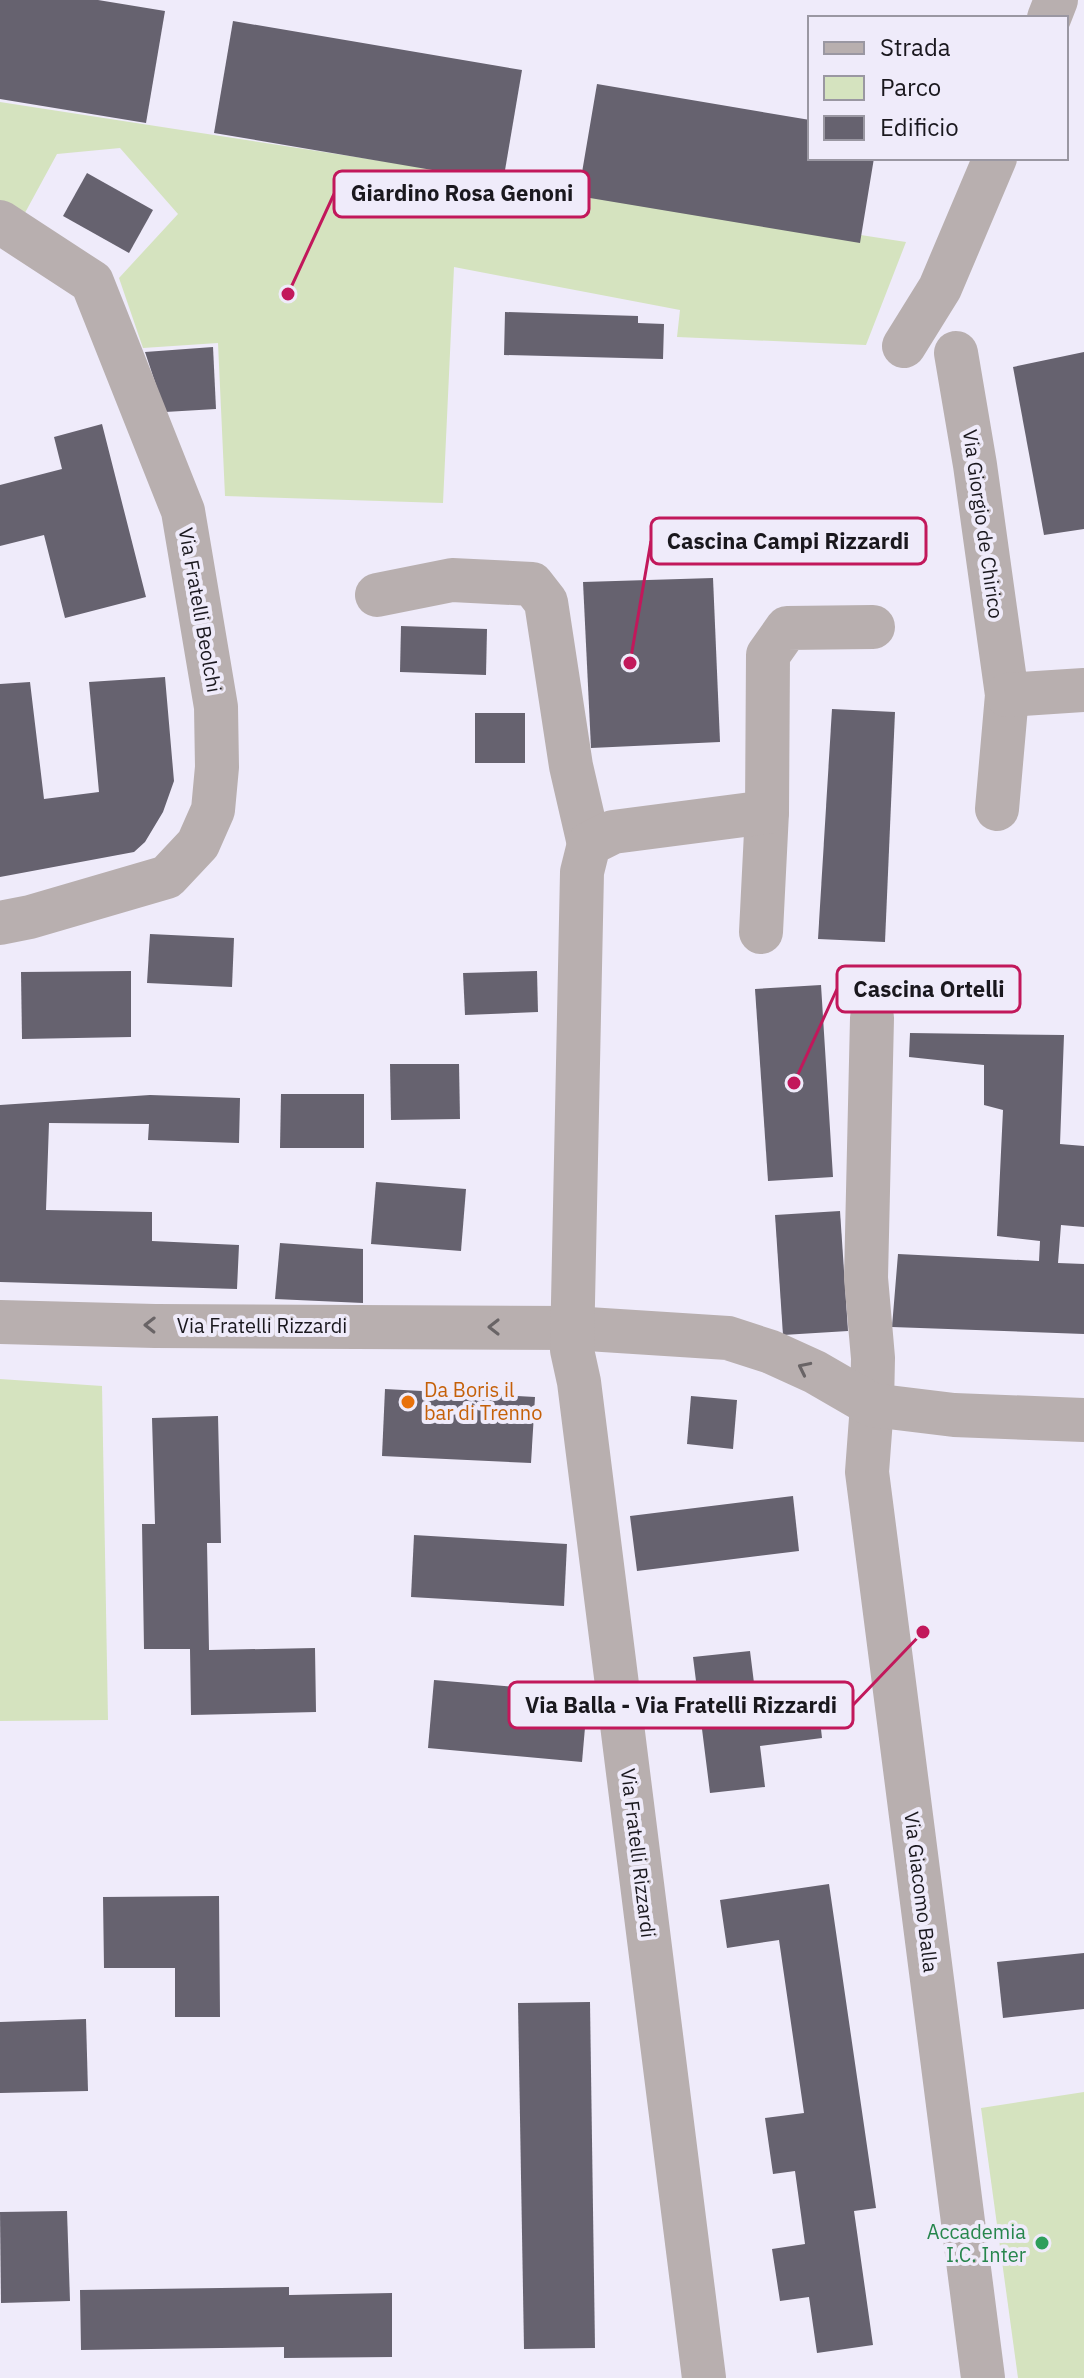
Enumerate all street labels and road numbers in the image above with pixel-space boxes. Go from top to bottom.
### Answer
street label: Via Giorgio de Chirico [957,428,1010,620]
street label: Via Fratelli Beolchi [173,525,228,694]
street label: Via Fratelli Rizzardi [177,1312,347,1339]
street label: Via Fratelli Rizzardi [615,1767,662,1939]
street label: Via Giacomo Balla [898,1810,945,1974]

